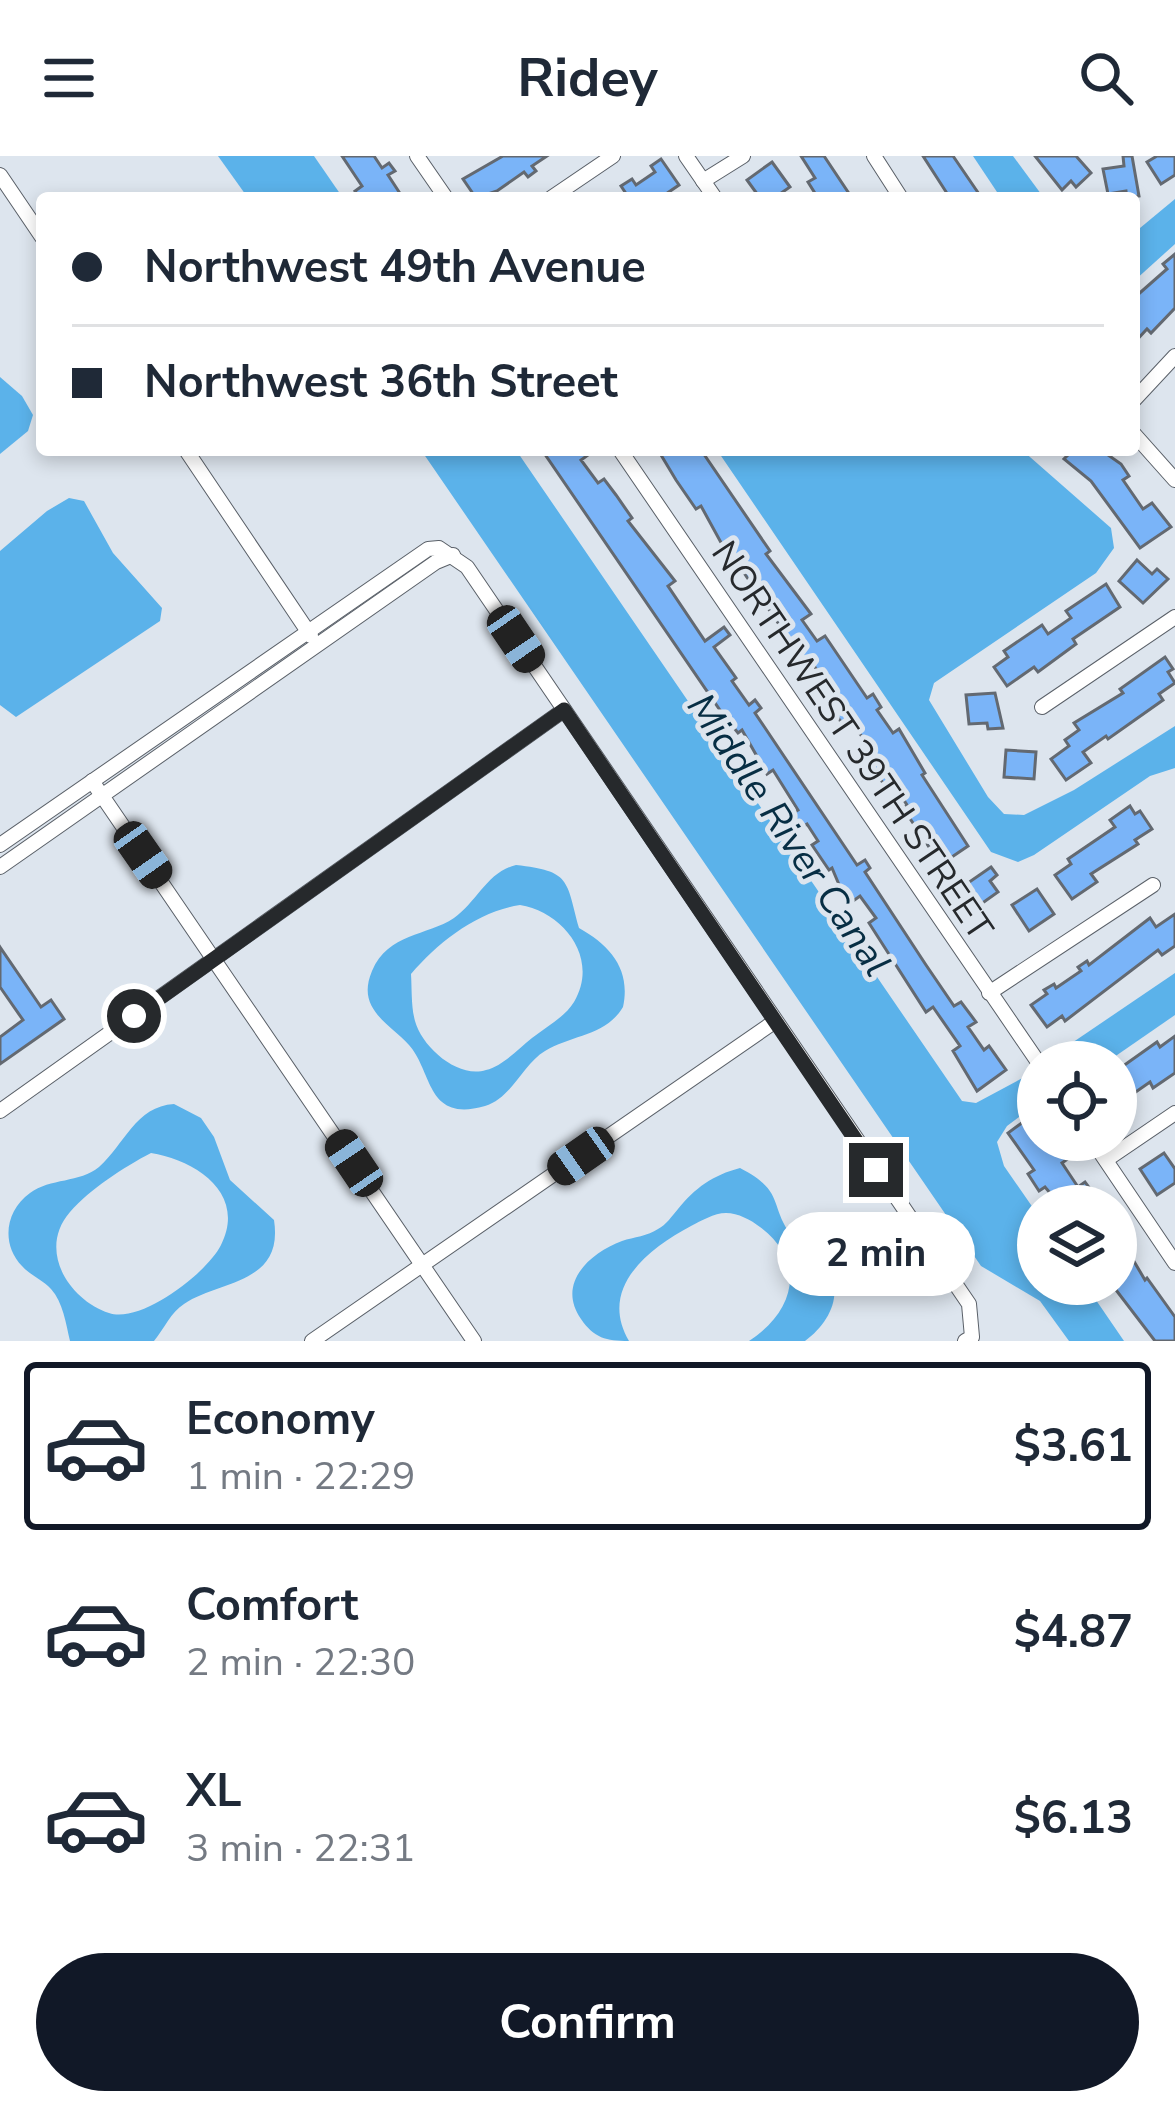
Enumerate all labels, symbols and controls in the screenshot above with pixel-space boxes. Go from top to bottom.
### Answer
text: Ridey [517,41,658,115]
icon: menu [36,45,102,111]
icon: search [1073,45,1139,111]
text: Northwest 49th Avenue [144,237,646,298]
text: Northwest 36th Street [144,352,618,413]
street label: NORTHWEST 39TH STREET [700,532,1004,950]
car [481,599,551,679]
water label: Middle River Canal [674,683,903,987]
car [108,815,178,895]
route start [107,989,161,1043]
map controls [1017,1041,1137,1305]
button: locate [1017,1041,1137,1161]
car [541,1121,621,1191]
car [319,1123,389,1203]
route end [849,1143,903,1197]
button: layers [1017,1185,1137,1305]
callout: 2 min [777,1212,975,1296]
text: 2 min [826,1227,926,1280]
text: Economy [186,1389,375,1450]
icon: car [42,1392,150,1500]
text: $3.61 [1014,1416,1133,1477]
text: 1 min · 22:29 [186,1450,415,1503]
text: Comfort [186,1575,358,1636]
icon: car [42,1578,150,1686]
text: $4.87 [1014,1602,1133,1663]
text: 2 min · 22:30 [186,1636,415,1689]
text: XL [186,1761,242,1822]
icon: car [42,1764,150,1872]
text: $6.13 [1014,1788,1133,1849]
text: 3 min · 22:31 [186,1822,415,1875]
button: Confirm [36,1953,1139,2091]

